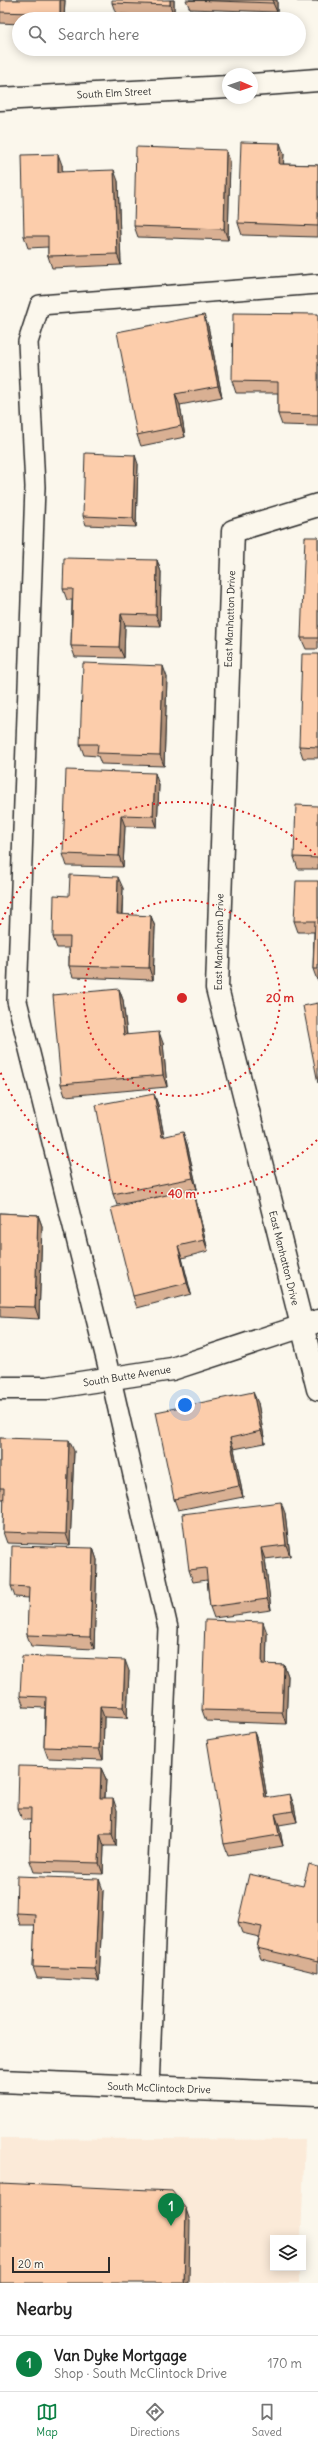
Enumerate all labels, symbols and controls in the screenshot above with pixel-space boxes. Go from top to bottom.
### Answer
search box [12,12,306,56]
icon: search [26,23,48,45]
text: Search here [58,25,139,44]
north arrow [222,68,258,104]
street label: South Elm Street [76,85,152,101]
street label: East Manhatton Drive [222,570,238,668]
street label: East Manhatton Drive [212,893,226,991]
text: 20 m [266,990,294,1005]
centre of rings [175,991,189,1005]
text: 40 m [168,1186,197,1201]
street label: East Manhatton Drive [266,1209,302,1307]
street label: South Butte Avenue [82,1363,172,1389]
your location [175,1395,195,1415]
street label: South McClintock Drive [107,2080,211,2096]
pin: 1 [158,2193,184,2226]
map controls [270,2235,306,2271]
button: layers [270,2235,306,2271]
scale bar [12,2255,110,2274]
text: 20 m [18,2257,44,2271]
text: Nearby [16,2298,72,2320]
text: Van Dyke Mortgage [54,2346,187,2365]
text: 1 [26,2355,32,2372]
text: 170 m [267,2355,302,2372]
text: Shop · South McClintock Drive [54,2365,227,2382]
tab: Map [36,2401,58,2439]
tab: Directions [130,2401,180,2439]
tab: Saved [252,2401,282,2439]

